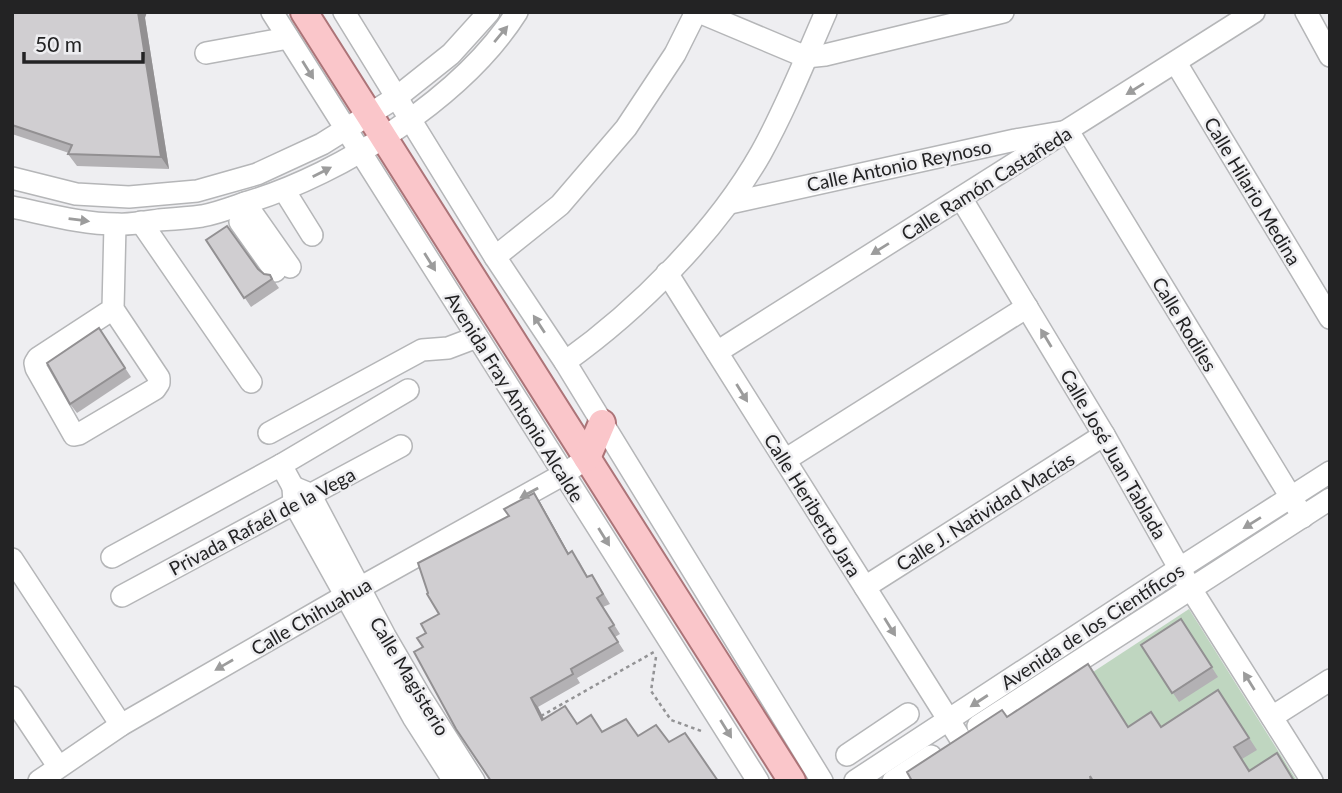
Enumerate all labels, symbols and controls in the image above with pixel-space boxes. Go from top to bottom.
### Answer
scale bar [24,21,144,65]
one-way arrow [493,26,508,43]
text: 50 m [35,31,82,56]
one-way arrow [302,60,315,80]
one-way arrow [1126,82,1145,95]
street label: Calle Hilario Medina [1200,113,1306,269]
street label: Calle Ramón Castañeda [897,121,1075,245]
street label: Calle Antonio Reynoso [805,134,993,196]
one-way arrow [312,166,332,177]
one-way arrow [68,215,90,226]
one-way arrow [871,243,890,256]
one-way arrow [423,253,436,272]
street label: Calle Rodiles [1148,273,1222,375]
street label: Avenida Fray Antonio Alcalde [441,288,589,506]
one-way arrow [533,314,546,333]
one-way arrow [1039,329,1052,348]
street label: Calle José Juan Tablada [1056,365,1172,543]
one-way arrow [736,383,749,403]
street label: Calle Heriberto Jara [760,429,866,581]
street label: Calle J. Natividad Macías [892,447,1078,575]
street label: Privada Rafaél de la Vega [165,462,359,580]
one-way arrow [519,487,539,499]
one-way arrow [1242,516,1261,529]
one-way arrow [597,528,610,547]
street label: Avenida de los Científicos [996,558,1188,694]
street label: Calle Chihuahua [247,572,375,660]
street label: Calle Magisterio [366,612,454,740]
one-way arrow [884,617,897,636]
one-way arrow [214,659,234,671]
one-way arrow [1243,672,1256,691]
one-way arrow [969,694,989,707]
one-way arrow [719,720,732,739]

